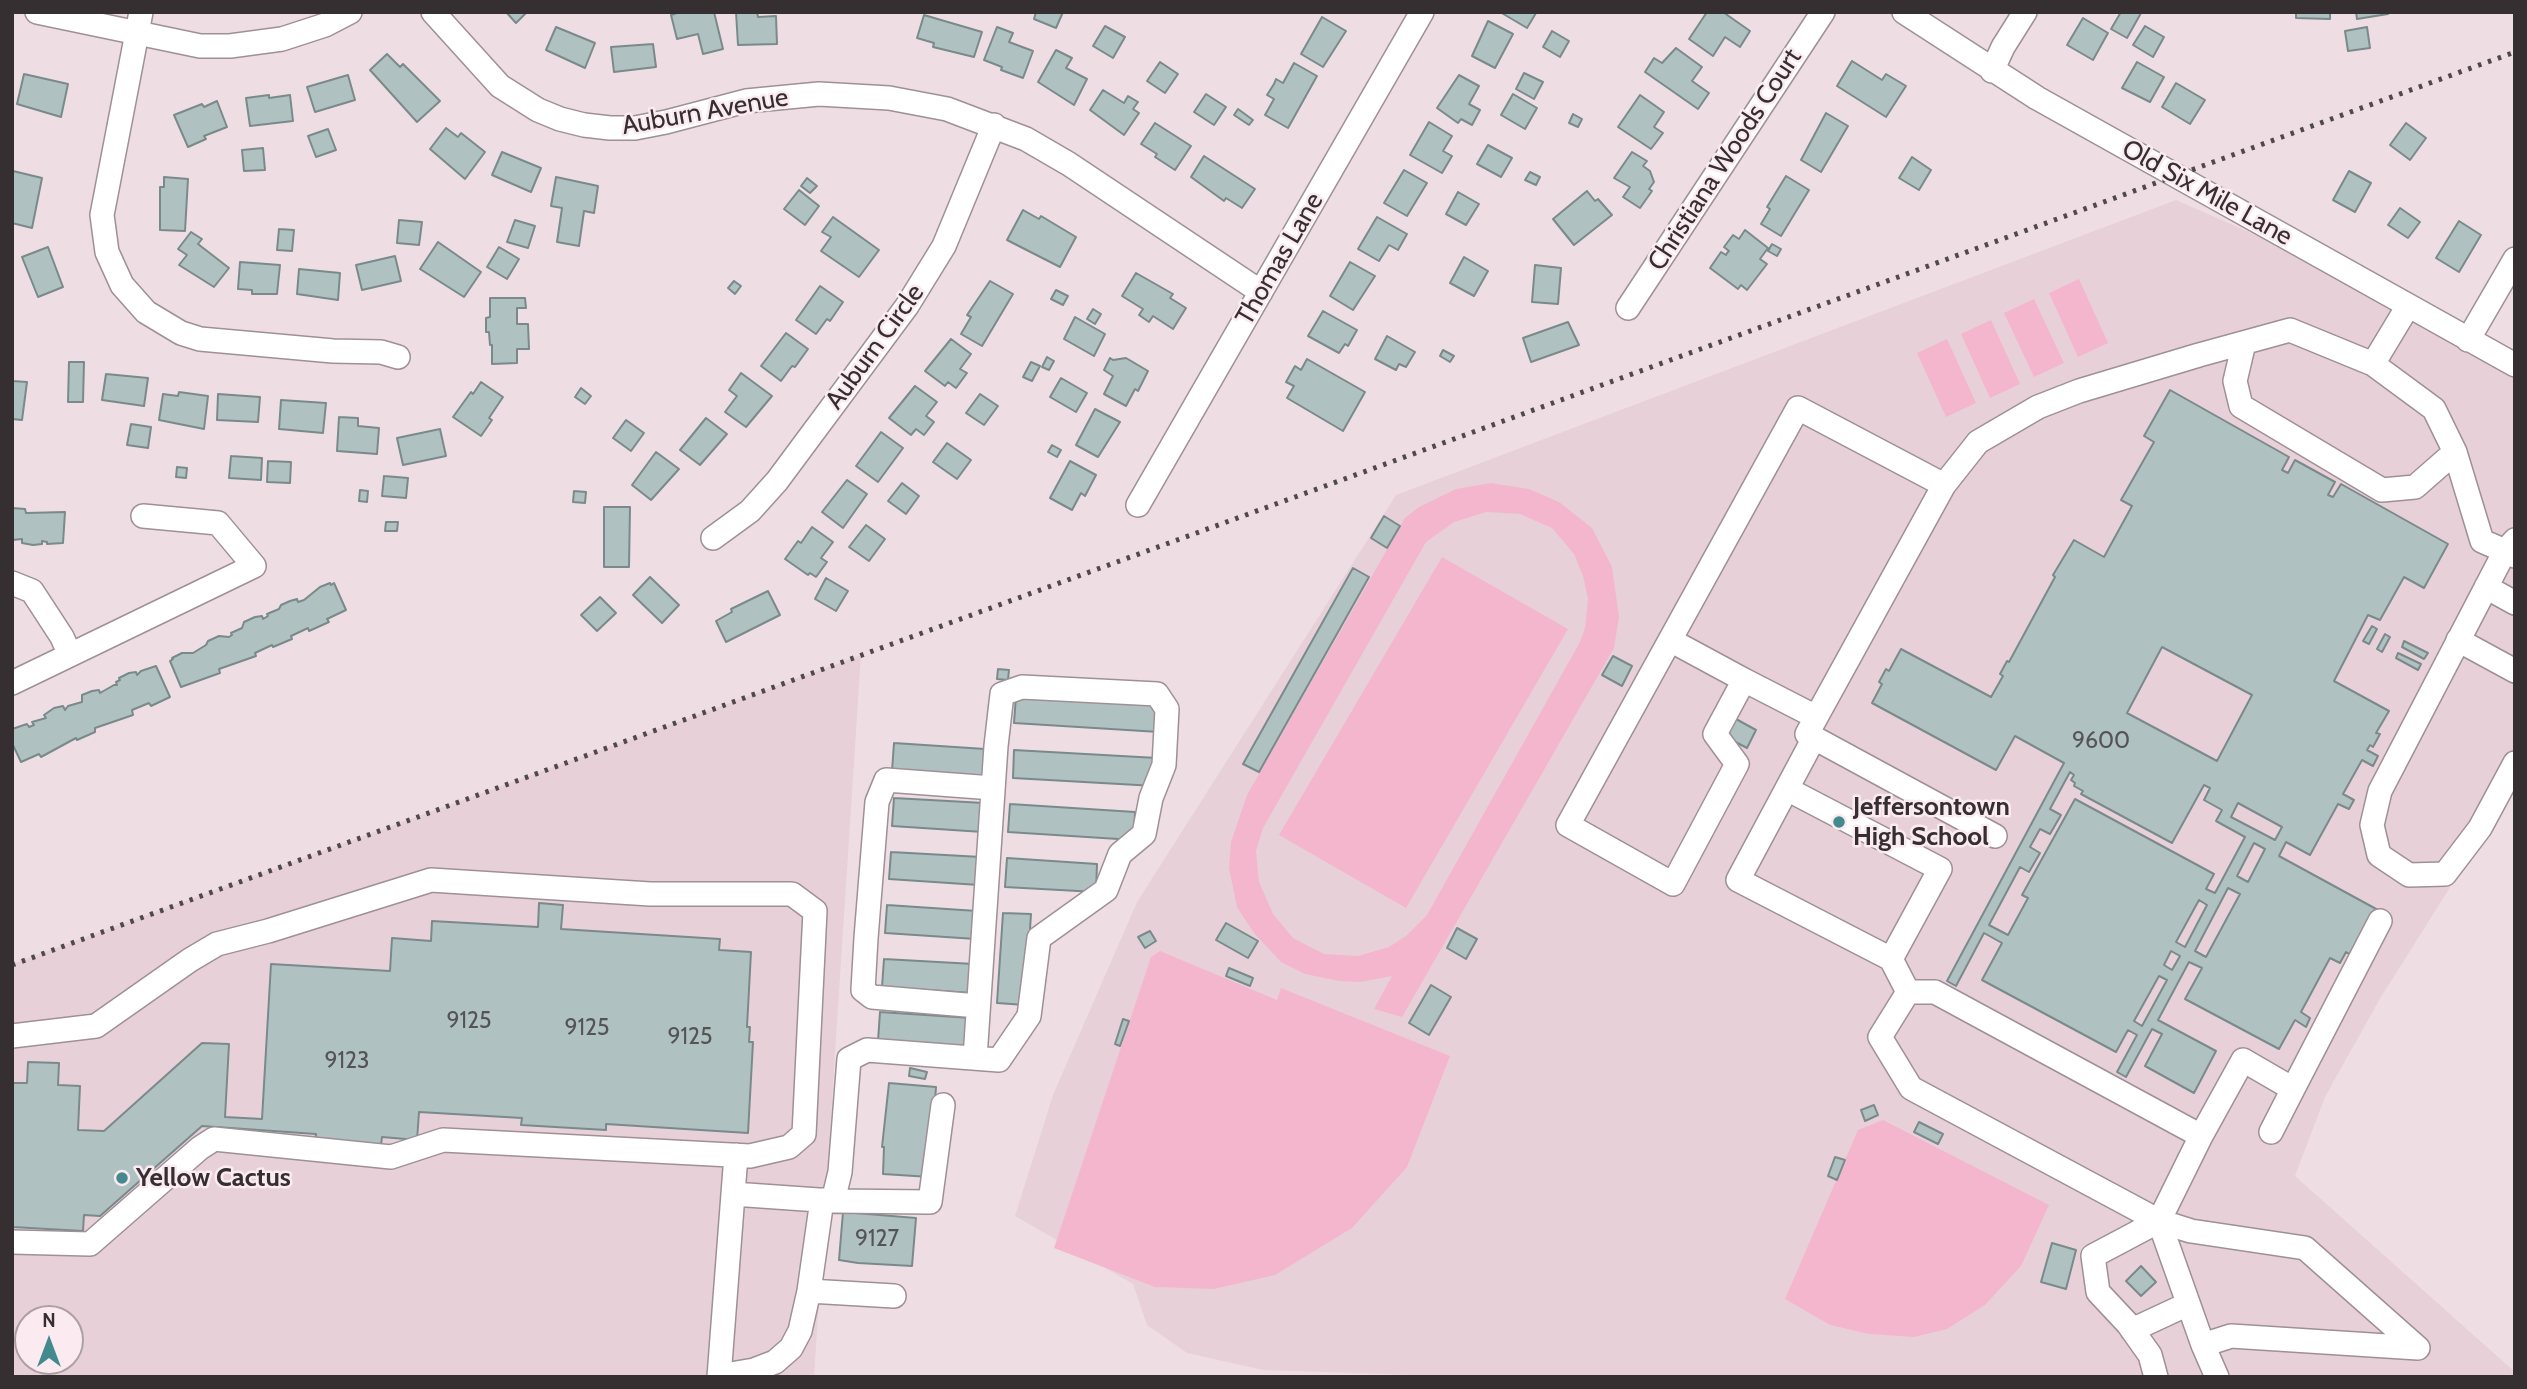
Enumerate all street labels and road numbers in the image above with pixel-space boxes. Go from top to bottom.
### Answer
street label: Christiana Woods Court [1642,43,1808,277]
street label: Auburn Avenue [619,82,791,142]
street label: Old Six Mile Lane [2116,133,2298,253]
street label: Thomas Lane [1230,187,1330,331]
street label: Auburn Circle [819,278,931,416]

